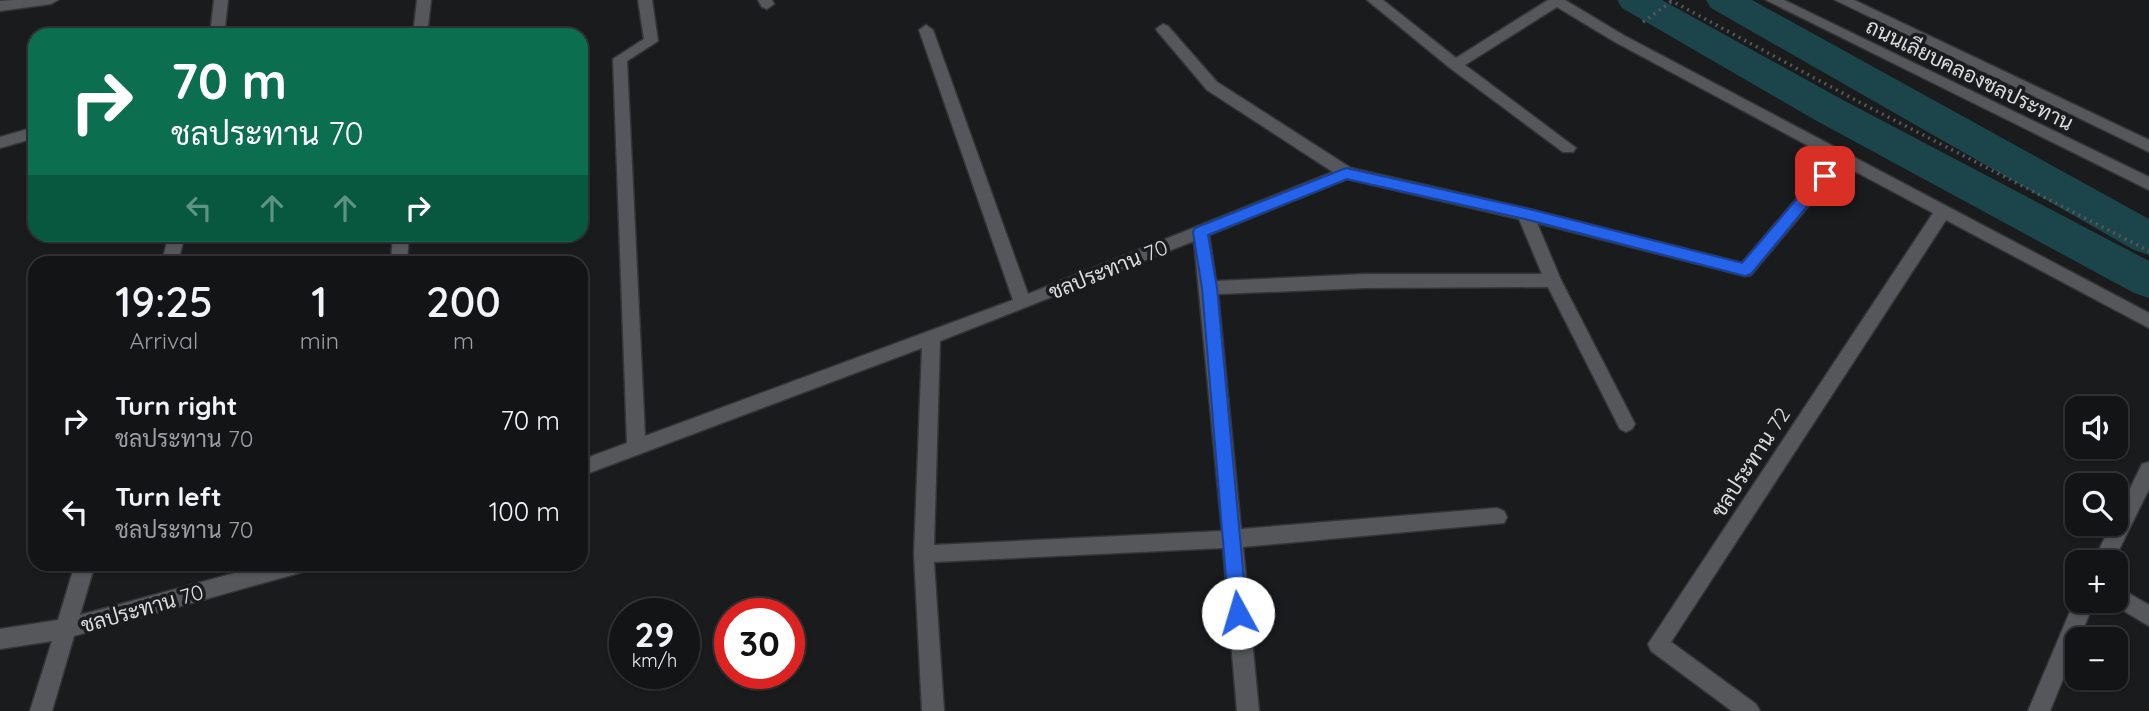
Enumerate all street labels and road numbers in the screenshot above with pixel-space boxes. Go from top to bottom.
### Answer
street label: ถนนเลียบคลองชลประทาน [1862,12,2078,136]
street label: ชลประทาน 70 [1045,233,1171,305]
street label: ชลประทาน 72 [1705,402,1795,522]
street label: ชลประทาน 70 [78,578,206,638]

